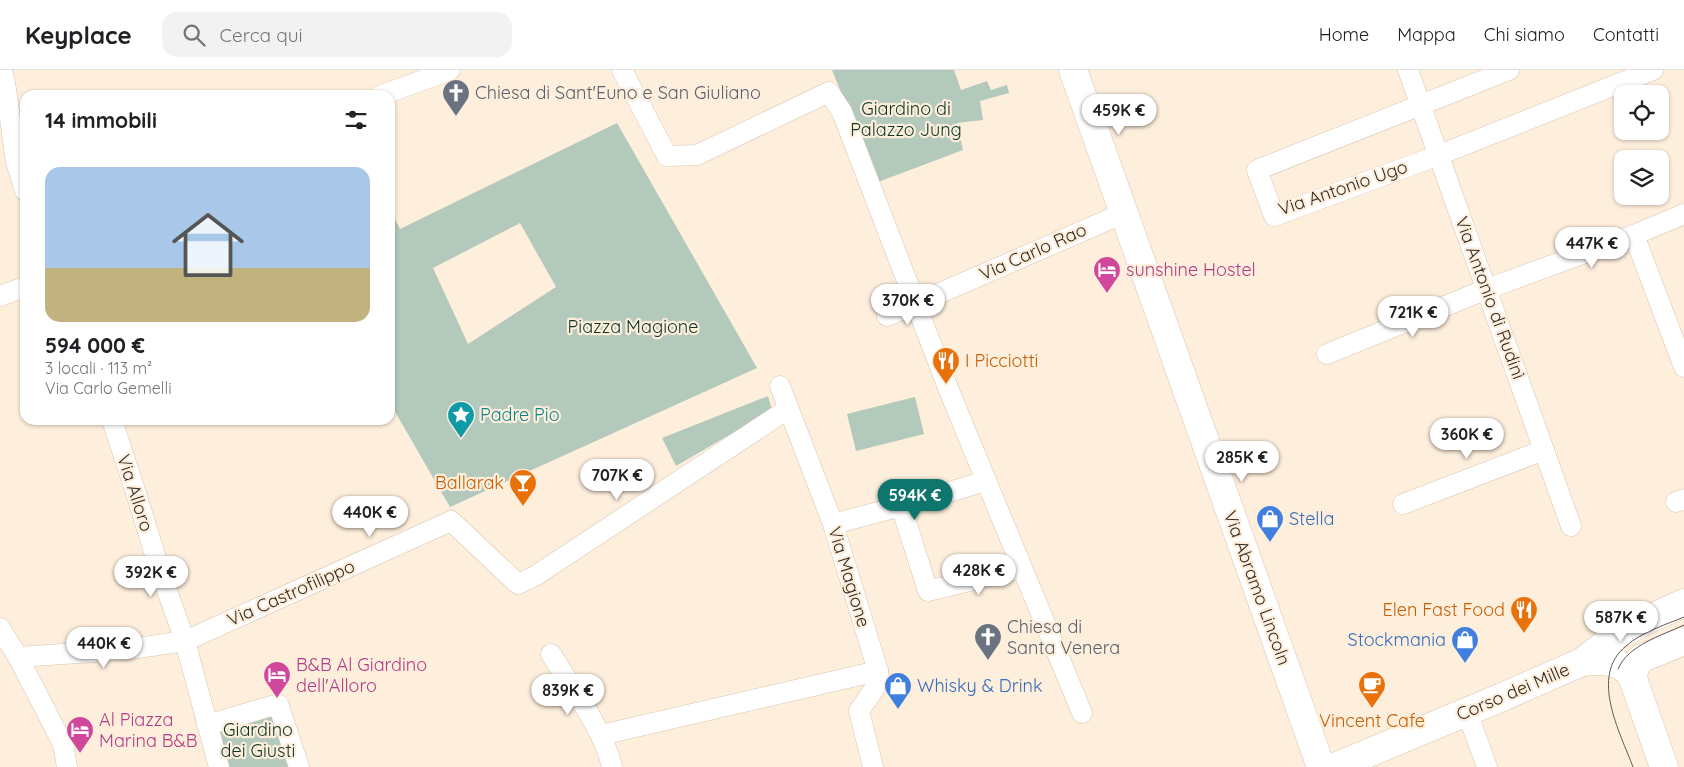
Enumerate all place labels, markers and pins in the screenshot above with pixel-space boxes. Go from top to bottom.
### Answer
church icon: Chiesa di Sant'Euno e San Giuliano [441,78,471,117]
place label: Chiesa di Sant'Euno e San Giuliano [475,81,761,104]
pin: 459K € [1078,93,1160,136]
pin: 447K € [1551,226,1633,269]
hotel icon: sunshine Hostel [1092,255,1122,294]
place label: sunshine Hostel [1126,258,1256,281]
pin: 370K € [867,284,949,326]
pin: 721K € [1372,296,1454,338]
restaurant icon: I Picciotti [931,346,961,385]
place label: I Picciotti [965,349,1038,372]
place icon: Padre Pio [446,400,476,439]
place label: Padre Pio [480,403,560,426]
pin: 360K € [1426,418,1508,460]
pin: 285K € [1201,440,1283,483]
pin: 707K € [576,458,658,501]
bar icon: Ballarak [508,468,538,507]
place label: Ballarak [435,471,504,494]
pin: 594K € [874,478,956,521]
pin: 440K € [329,496,411,538]
shop icon: Stella [1255,504,1285,543]
place label: Stella [1289,507,1335,530]
pin: 428K € [938,554,1020,596]
pin: 392K € [110,556,192,598]
restaurant icon: Elen Fast Food [1509,595,1539,634]
place label: Elen Fast Food [1383,598,1505,621]
pin: 587K € [1580,600,1662,643]
place label: Chiesa di Santa Venera [1007,615,1120,659]
church icon: Chiesa di Santa Venera [973,622,1003,661]
shop icon: Stockmania [1450,625,1480,664]
pin: 440K € [63,626,145,669]
place label: Stockmania [1348,628,1446,651]
place label: B&B Al Giardino dell'Alloro [296,653,427,697]
hotel icon: B&B Al Giardino dell'Alloro [262,660,292,699]
cafe icon: Vincent Cafe [1357,670,1387,709]
shop icon: Whisky & Drink [883,671,913,710]
pin: 839K € [527,674,609,716]
place label: Whisky & Drink [917,674,1043,697]
place label: Al Piazza Marina B&B [99,708,197,752]
place label: Vincent Cafe [1319,709,1425,732]
hotel icon: Al Piazza Marina B&B [65,715,95,754]

